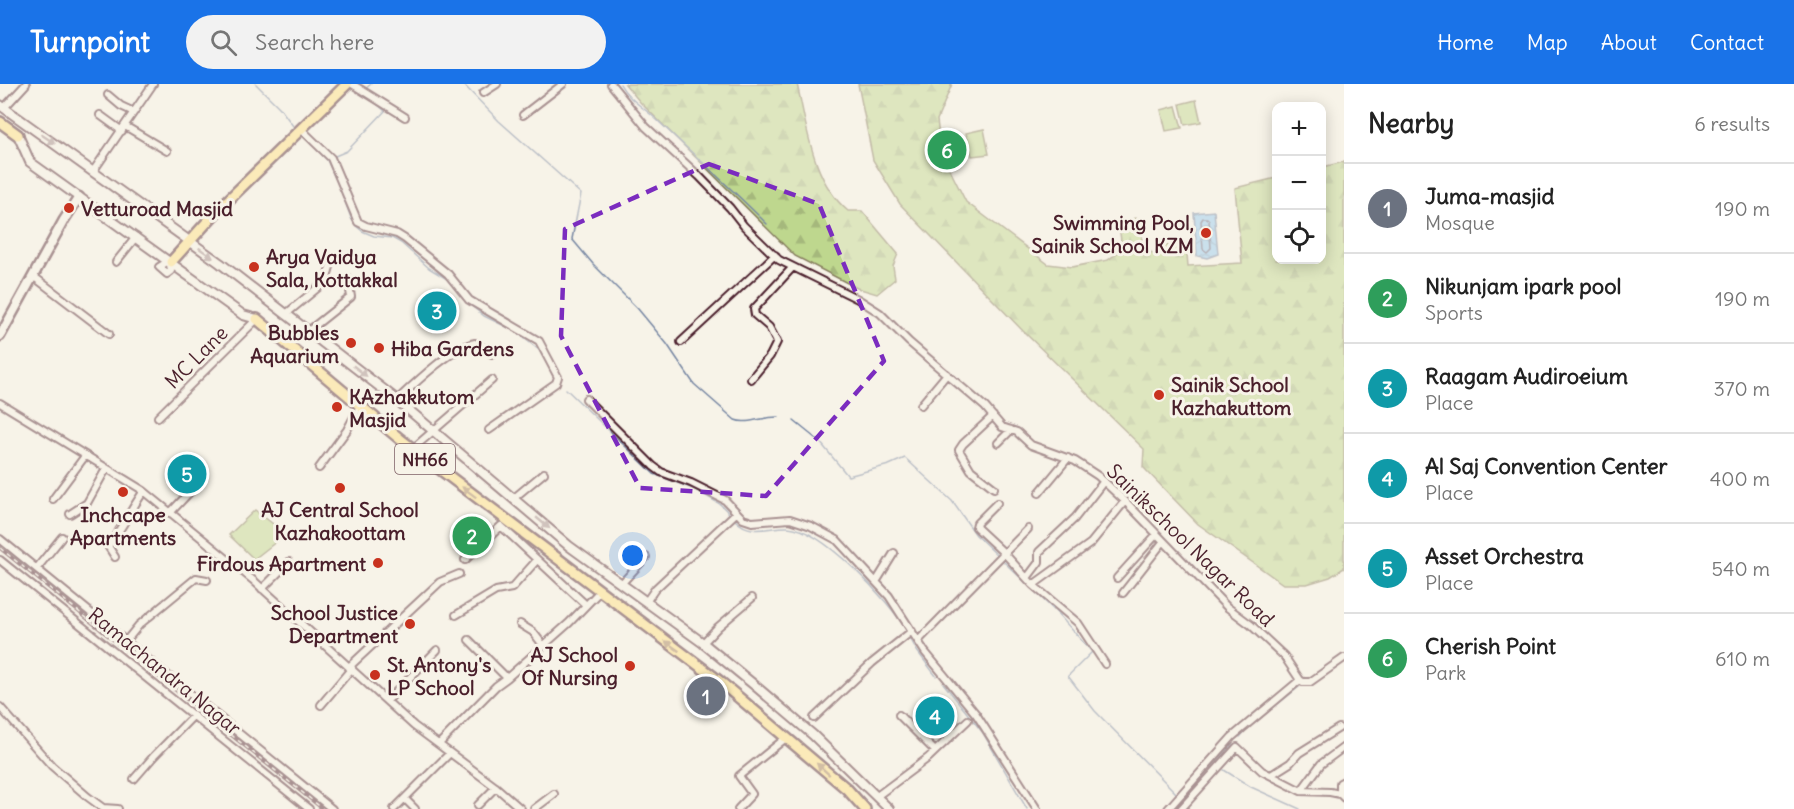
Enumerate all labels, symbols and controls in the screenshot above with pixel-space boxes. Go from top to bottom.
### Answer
search box [186,15,606,69]
text: Turnpoint [30,24,150,60]
icon: search [207,26,240,59]
text: Search here [255,28,374,56]
text: Home [1437,29,1494,56]
text: Map [1527,29,1568,56]
text: About [1601,29,1657,56]
text: Contact [1690,29,1764,56]
map controls [1272,102,1326,264]
button: + [1272,102,1326,156]
text: Nearby [1368,107,1454,140]
text: 6 results [1694,111,1770,136]
pin: 6 [928,128,966,172]
one-way arrow [39,133,55,145]
button: − [1272,156,1326,210]
text: Juma-masjid [1425,182,1554,210]
place label: Vetturoad Masjid [81,196,233,221]
text: 1 [1384,196,1391,221]
text: 190 m [1715,196,1770,221]
marker: Vetturoad Masjid [62,201,76,215]
place label: Swimming Pool, Sainik School KZM [1031,210,1194,258]
button: locate [1272,210,1326,264]
text: Mosque [1425,210,1495,235]
marker: Swimming Pool, Sainik School KZM [1199,226,1213,240]
place label: Arya Vaidya Sala, Kottakkal [266,244,398,292]
one-way arrow [198,247,214,258]
marker: Arya Vaidya Sala, Kottakkal [247,260,261,274]
text: Nikunjam ipark pool [1425,272,1621,300]
text: 2 [1382,286,1393,311]
text: 190 m [1715,286,1770,311]
pin: 3 [418,288,456,334]
text: Sports [1425,300,1483,325]
street label: MC Lane [159,320,233,394]
place label: Bubbles Aquarium [250,320,339,368]
marker: Bubbles Aquarium [344,336,358,350]
place label: Hiba Gardens [391,336,514,361]
marker: Hiba Gardens [372,341,386,355]
text: Raagam Audiroeium [1425,362,1628,390]
one-way arrow [353,365,368,377]
place label: Sainik School Kazhakuttom [1171,372,1292,420]
text: 3 [1382,376,1393,401]
text: 370 m [1713,376,1770,401]
place label: KAzhakkutom Masjid [349,384,475,432]
marker: Sainik School Kazhakuttom [1152,388,1166,402]
text: Place [1425,390,1473,415]
marker: KAzhakkutom Masjid [330,400,344,414]
road number: NH66 [395,444,455,474]
pin: 5 [168,452,207,496]
text: Al Saj Convention Center [1425,452,1667,480]
street label: Sainikschool Nagar Road [1102,458,1280,632]
text: 4 [1382,466,1393,491]
text: 400 m [1710,466,1770,491]
text: Place [1425,480,1473,505]
marker: AJ Central School Kazhakoottam [333,481,347,495]
marker: Inchcape Apartments [116,485,130,499]
one-way arrow [462,487,477,499]
place label: AJ Central School Kazhakoottam [261,497,419,545]
place label: Inchcape Apartments [70,502,176,550]
pin: 2 [452,514,492,558]
one-way arrow [535,516,550,529]
your location [618,541,647,570]
text: Asset Orchestra [1425,542,1584,570]
place label: Firdous Apartment [197,551,366,576]
marker: Firdous Apartment [371,556,385,570]
text: 5 [1382,556,1393,581]
text: 540 m [1711,556,1770,581]
text: Place [1425,570,1473,595]
place label: School Justice Department [271,600,398,648]
street label: Ramachandra Nagar [84,602,246,740]
marker: School Justice Department [403,617,417,631]
text: Cherish Point [1425,632,1556,660]
one-way arrow [664,640,680,652]
place label: AJ School Of Nursing [521,642,618,690]
text: 6 [1382,646,1393,671]
text: 610 m [1715,646,1770,671]
place label: St. Antony's LP School [387,652,491,700]
marker: AJ School Of Nursing [623,659,637,673]
text: Park [1425,660,1466,685]
marker: St. Antony's LP School [368,668,382,682]
pin: 1 [686,674,726,718]
pin: 4 [916,694,954,738]
one-way arrow [816,763,831,776]

